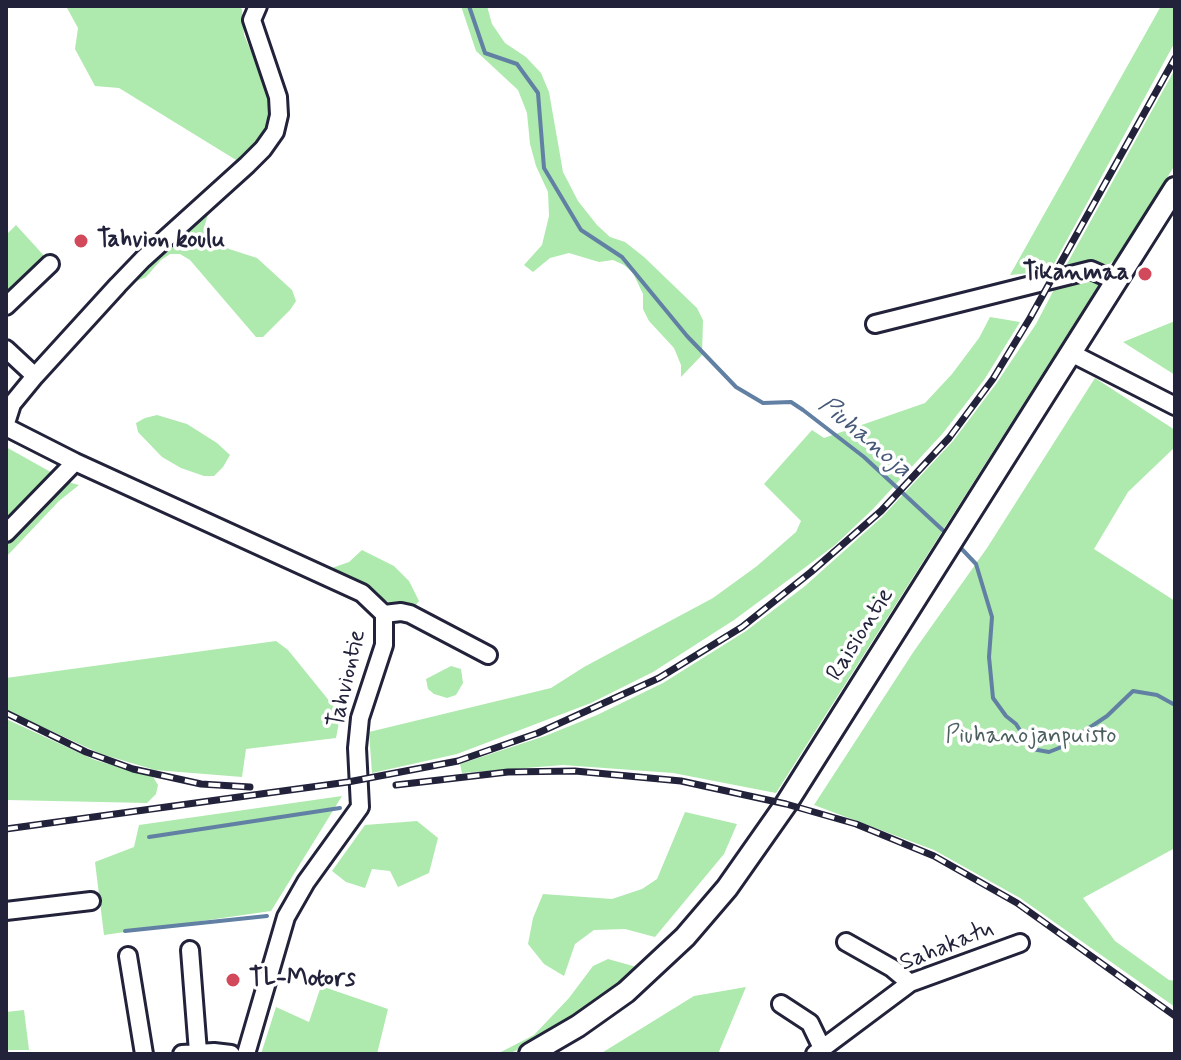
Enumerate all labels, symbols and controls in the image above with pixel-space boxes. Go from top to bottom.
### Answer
place label: Tahvion koulu [97,227,225,255]
marker: Tahvion koulu [72,232,90,250]
place label: Tikanmaa [1023,260,1129,288]
marker: Tikanmaa [1136,265,1154,283]
water label: Piuhanoja [811,390,917,486]
street label: Raisiontie [821,583,901,687]
street label: Tahviontie [323,627,373,731]
park label: Piuhanojanpuisto [945,723,1117,751]
street label: Sahakatu [896,915,998,979]
place label: TL-Motors [249,966,356,994]
marker: TL-Motors [224,971,242,989]

